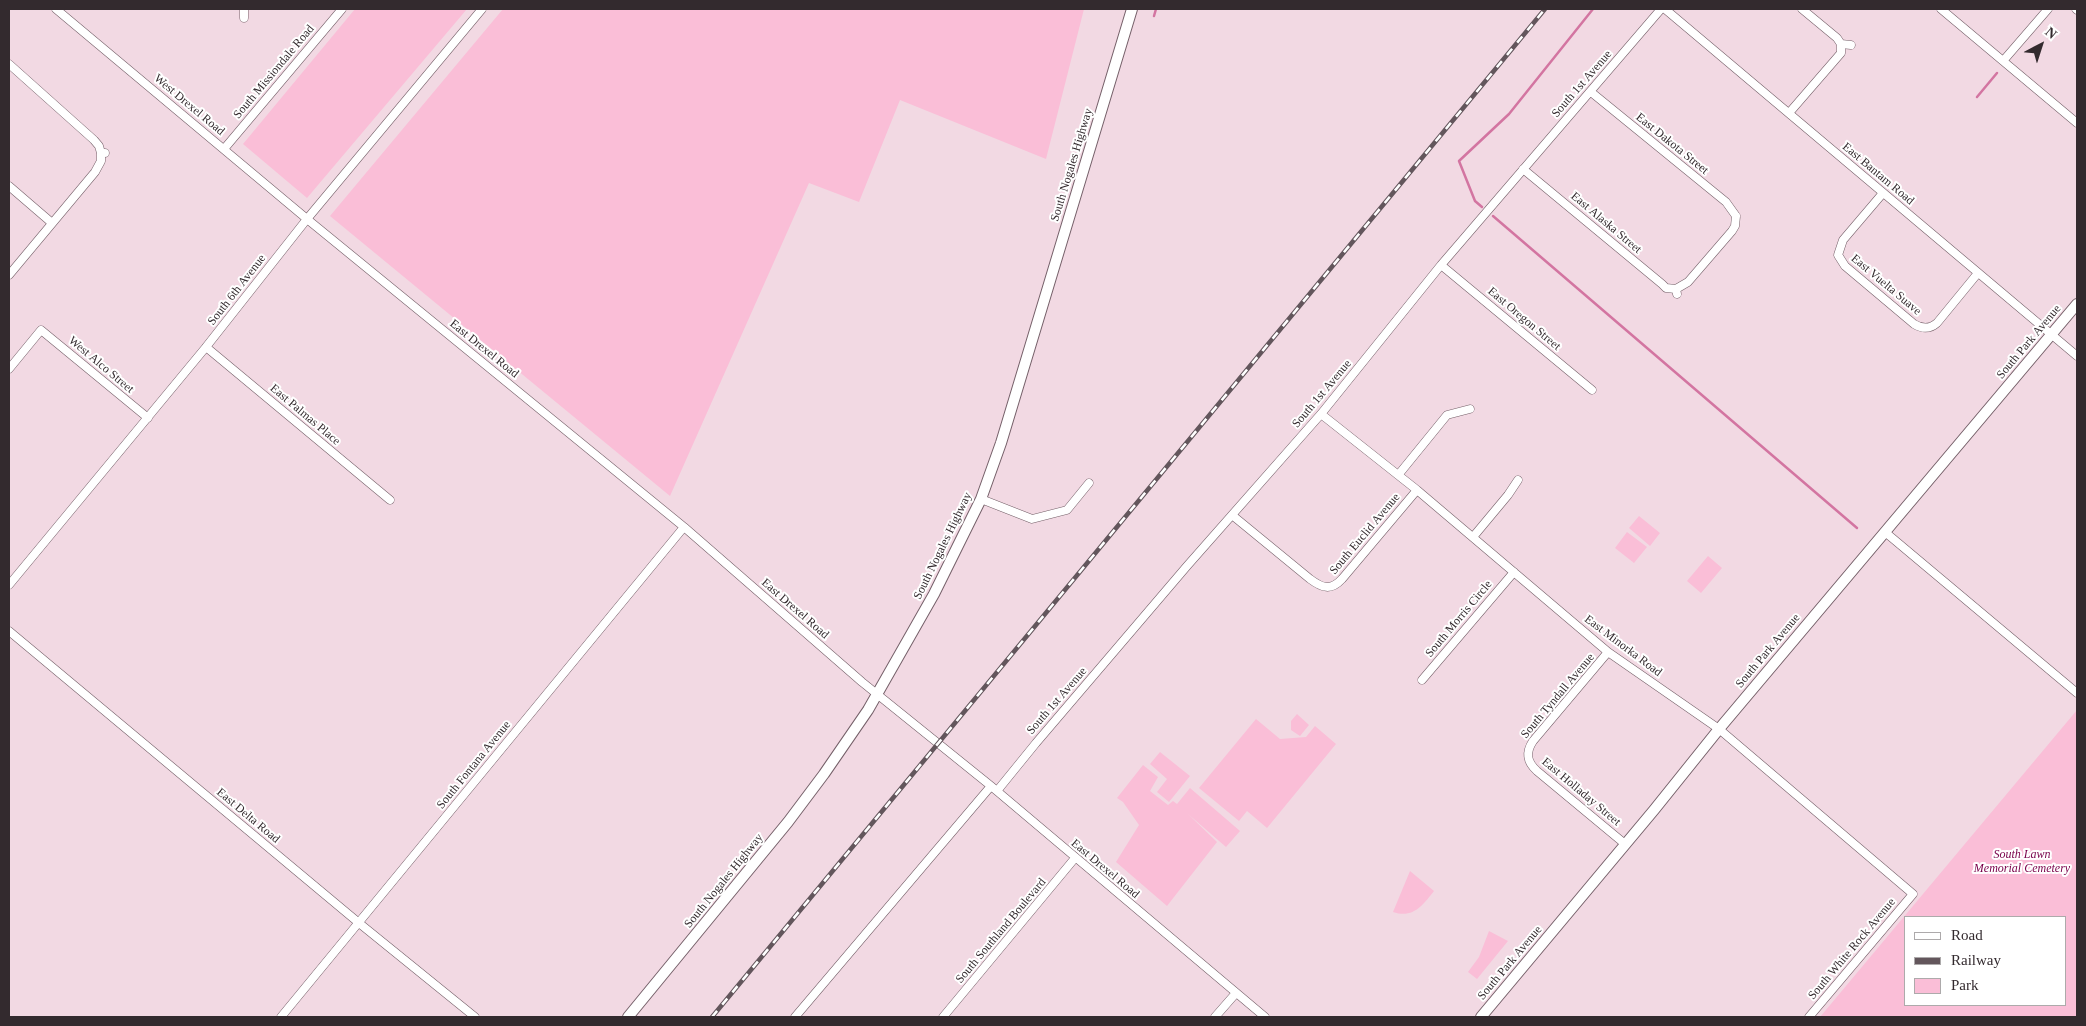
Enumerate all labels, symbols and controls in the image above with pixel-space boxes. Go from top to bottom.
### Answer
north arrow [2016,20,2066,70]
street label: South Missiondale Road [231,22,317,122]
text: N [2042,24,2060,42]
street label: South 1st Avenue [1549,47,1615,121]
street label: West Drexel Road [151,71,227,139]
street label: South Nogales Highway [1048,107,1096,223]
street label: East Dakota Street [1633,110,1711,178]
street label: East Bantam Road [1839,140,1917,208]
street label: East Alaska Street [1568,189,1644,257]
street label: East Vuelta Suave [1848,251,1924,319]
street label: South 6th Avenue [205,252,269,328]
street label: East Oregon Street [1485,284,1563,354]
street label: South Park Avenue [1994,302,2064,382]
street label: East Drexel Road [447,317,521,381]
street label: West Alco Street [65,333,137,397]
street label: South 1st Avenue [1289,357,1355,431]
street label: East Palmas Place [267,381,343,449]
street label: South Nogales Highway [911,490,975,602]
street label: South Euclid Avenue [1327,490,1403,578]
street label: East Drexel Road [758,576,832,642]
street label: South Morris Circle [1423,578,1495,660]
street label: South Park Avenue [1733,611,1803,691]
street label: East Minorka Road [1581,612,1665,680]
street label: South Tyndall Avenue [1518,650,1598,742]
street label: South 1st Avenue [1024,664,1090,738]
street label: South Fontana Avenue [434,718,514,812]
street label: East Holladay Street [1539,755,1623,829]
street label: East Delta Road [214,785,282,847]
street label: South Nogales Highway [681,831,767,931]
street label: East Drexel Road [1068,836,1142,902]
park label: South Lawn Memorial Cemetery [1974,848,2070,876]
street label: South Southland Boulevard [953,876,1049,986]
street label: South White Rock Avenue [1805,895,1899,1003]
legend [1904,916,2066,1006]
street label: South Park Avenue [1475,923,1545,1003]
text: Road [1951,927,1983,943]
text: Railway [1951,952,2001,968]
text: Park [1951,977,1979,993]

